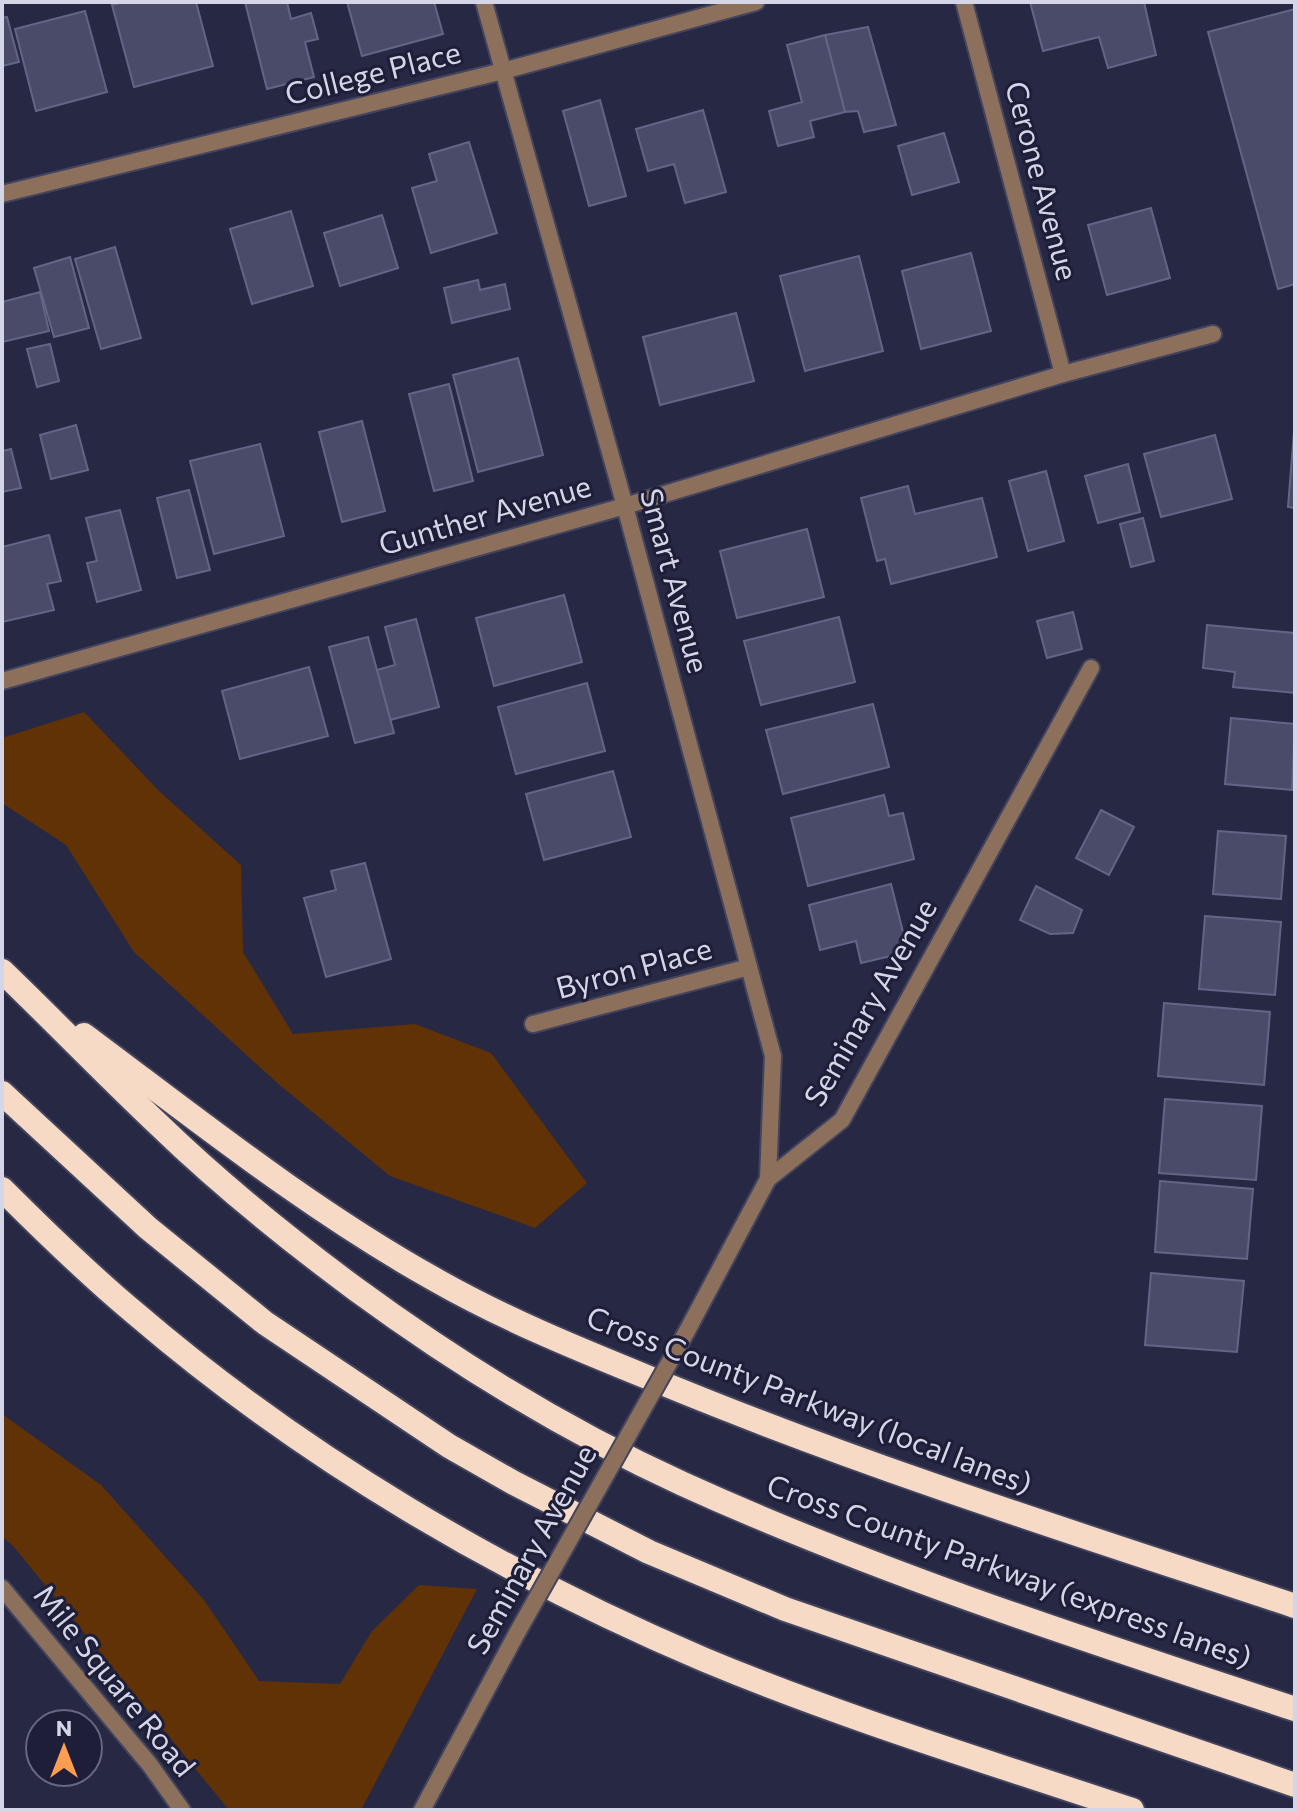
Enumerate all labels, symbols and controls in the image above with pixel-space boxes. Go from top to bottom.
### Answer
street label: College Place [281,32,464,111]
street label: Cerone Avenue [999,77,1088,284]
street label: Gunther Avenue [374,466,595,562]
street label: Smart Avenue [634,484,719,677]
street label: Seminary Avenue [794,891,943,1112]
street label: Byron Place [551,928,715,1005]
street label: Cross County Parkway (local lanes) [582,1296,1038,1501]
street label: Seminary Avenue [457,1438,603,1660]
street label: Cross County Parkway (express lanes) [762,1465,1257,1675]
street label: Mile Square Road [27,1576,205,1783]
north arrow [24,1708,104,1788]
text: N [56,1714,72,1741]

